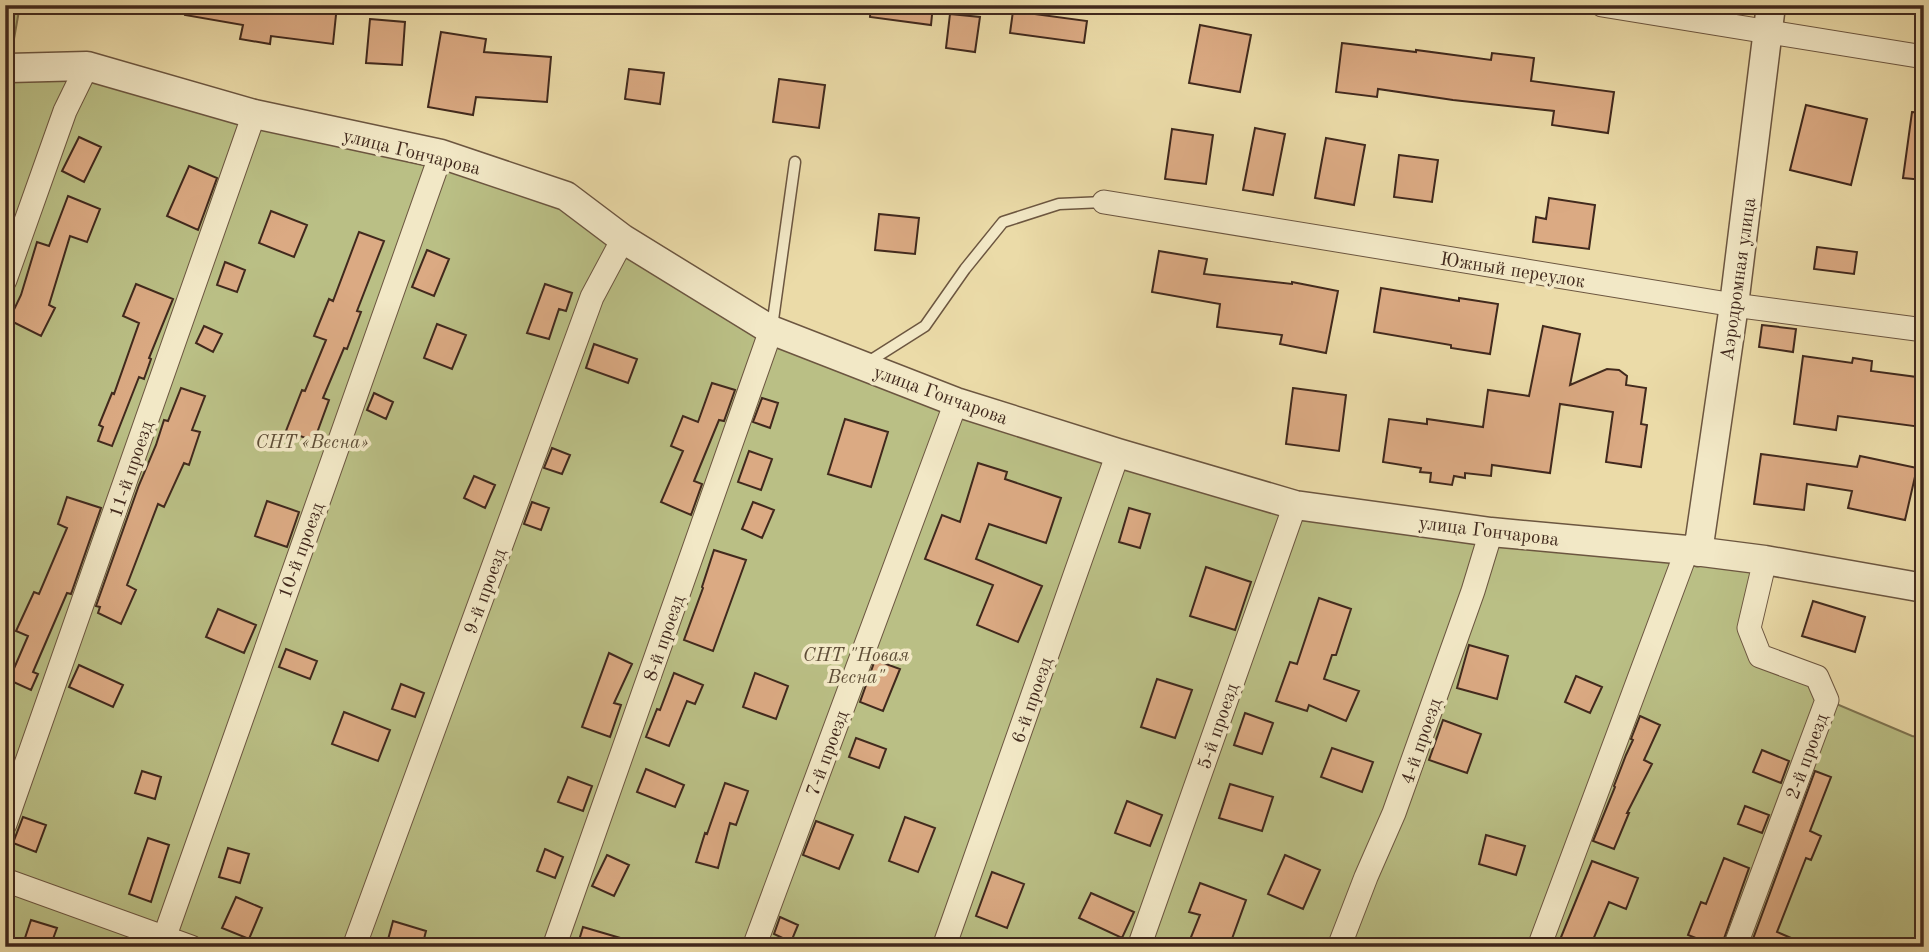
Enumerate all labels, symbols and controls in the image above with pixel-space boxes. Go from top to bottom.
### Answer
street label: улица Гончарова [340,127,483,180]
street label: Аэродромная улица [1719,196,1760,362]
street label: Южный переулок [1439,251,1587,292]
street label: улица Гончарова [870,363,1010,430]
street label: 11-й проезд [107,419,158,520]
park label: СНТ «Весна» [255,434,369,453]
street label: 10-й проезд [276,500,329,601]
street label: улица Гончарова [1417,514,1561,551]
street label: 9-й проезд [462,546,511,637]
street label: 8-й проезд [642,593,689,684]
park label: СНТ "Новая Весна" [803,647,909,688]
street label: 6-й проезд [1010,655,1057,746]
street label: 5-й проезд [1196,681,1243,772]
street label: 4-й проезд [1399,696,1446,787]
street label: 7-й проезд [804,708,853,799]
street label: 2-й проезд [1784,711,1833,802]

